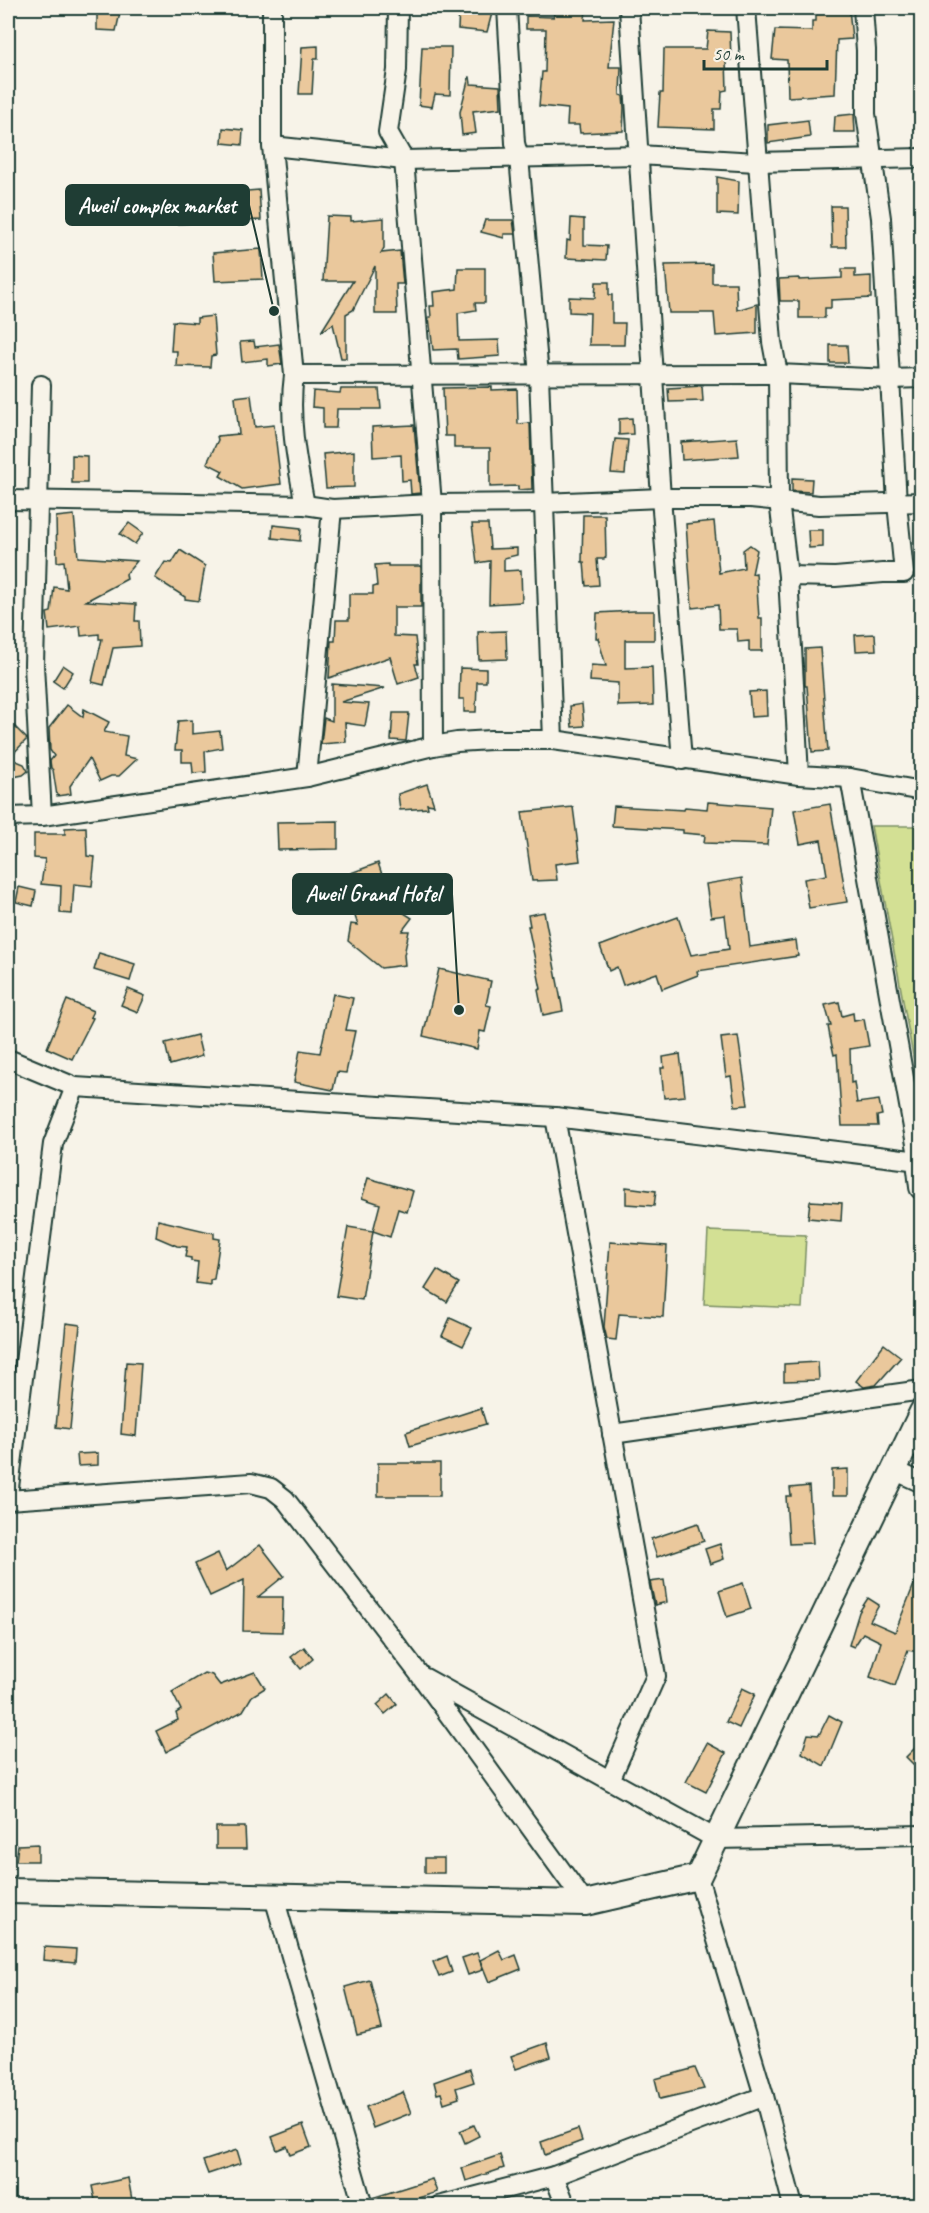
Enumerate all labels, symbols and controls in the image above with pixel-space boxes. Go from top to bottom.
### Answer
scale bar [704,33,827,71]
text: 50 m [713,43,746,65]
callout: Aweil complex market [66,185,249,225]
text: Aweil complex market [78,192,239,220]
callout: Aweil Grand Hotel [293,874,452,914]
text: Aweil Grand Hotel [306,880,445,908]

